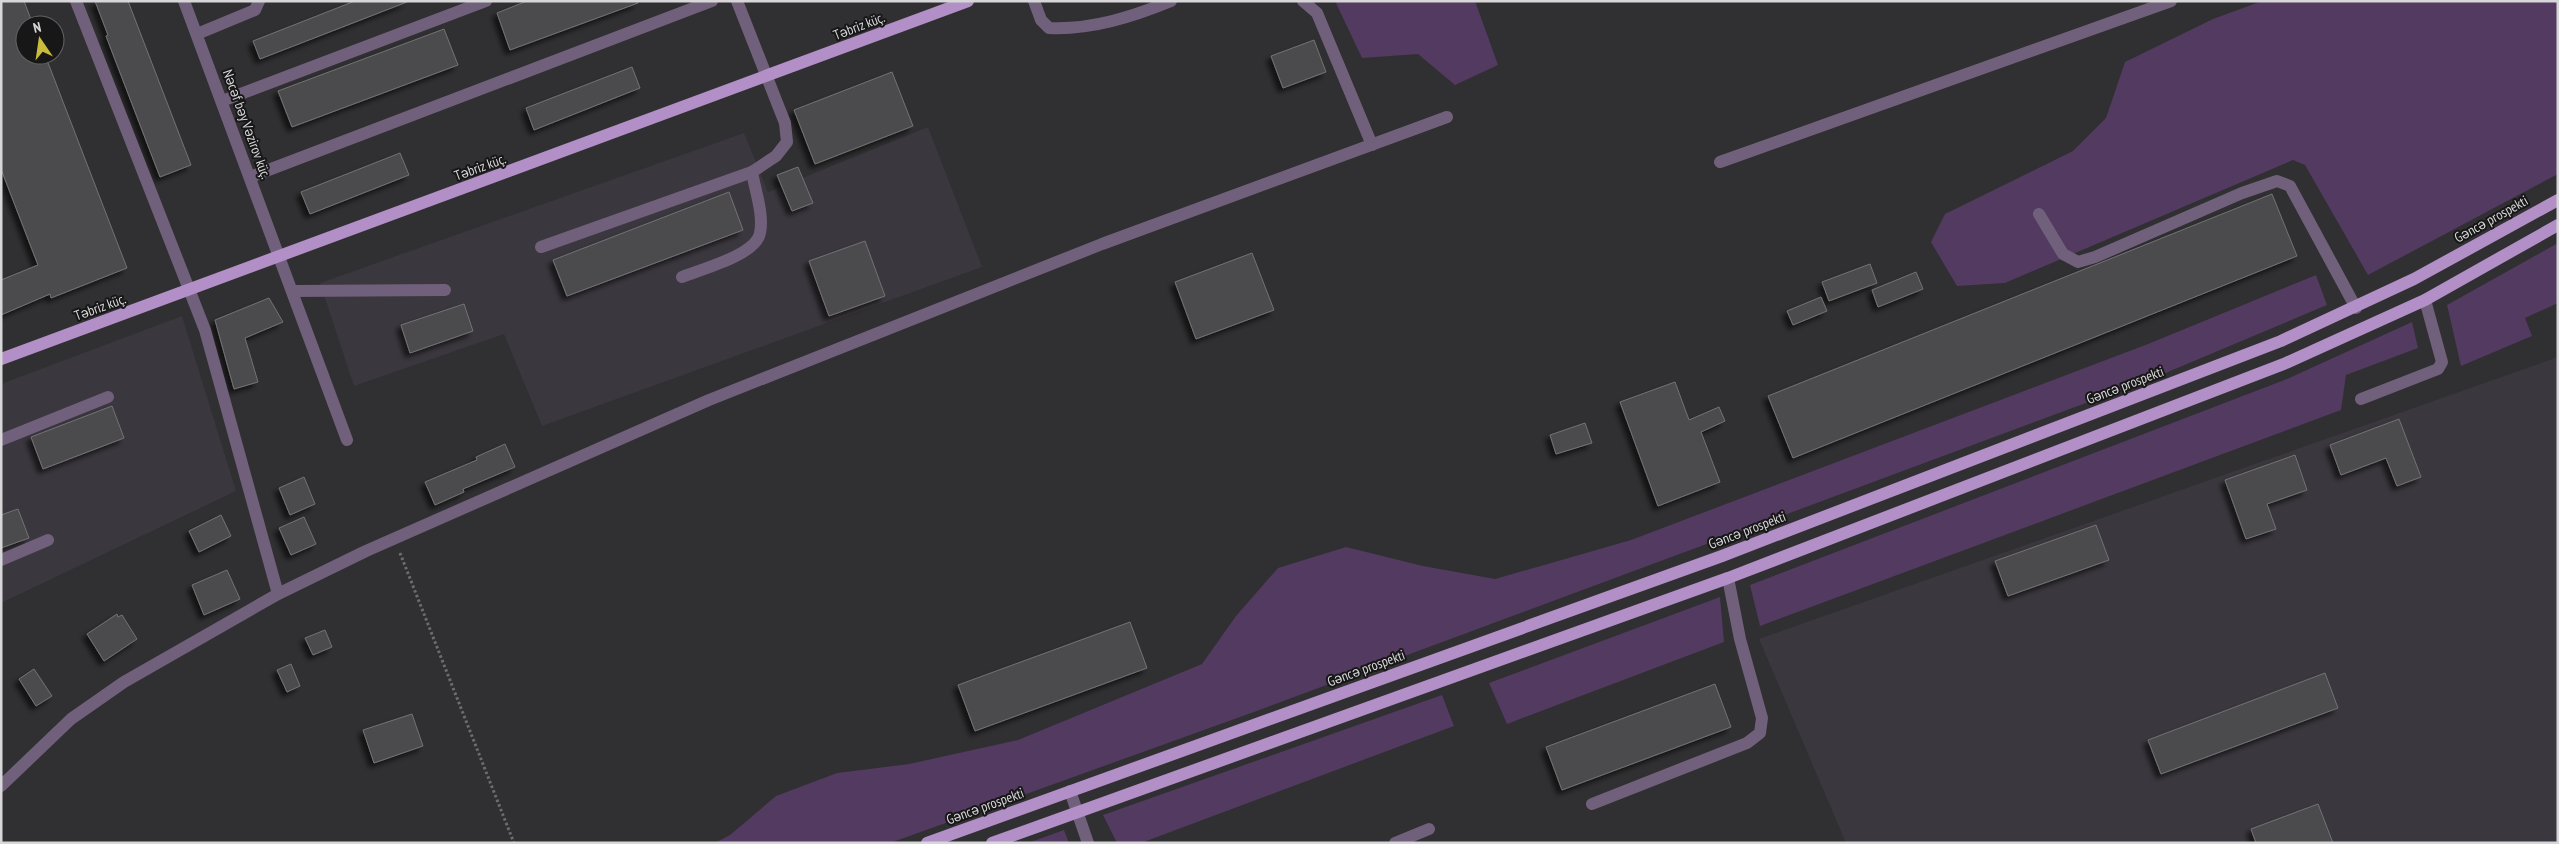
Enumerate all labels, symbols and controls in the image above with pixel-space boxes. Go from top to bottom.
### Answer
street label: Təbriz küç. [831,8,887,44]
north arrow [15,15,65,65]
text: N [31,18,43,37]
street label: Nəcəf bəy Vəzirov küç. [219,67,275,181]
street label: Təbriz küç. [452,149,508,185]
street label: Gəncə prospekti [2451,191,2531,247]
street label: Təbriz küç. [72,289,128,325]
street label: Gəncə prospekti [2084,362,2166,408]
street label: Gəncə prospekti [1706,507,1788,553]
street label: Gəncə prospekti [1325,646,1407,690]
street label: Gəncə prospekti [944,784,1026,828]

